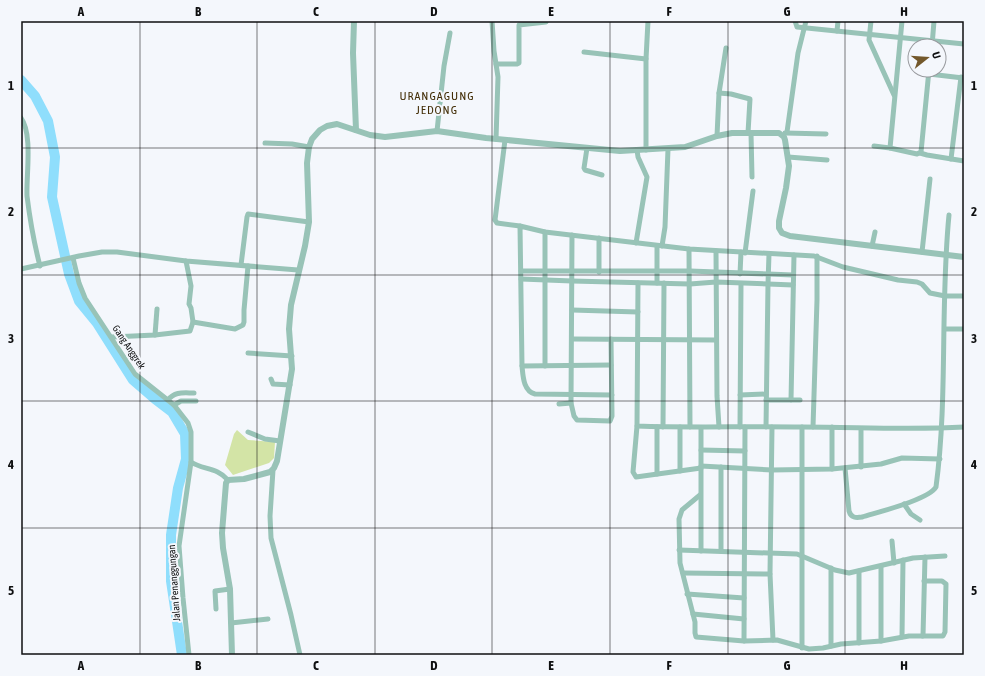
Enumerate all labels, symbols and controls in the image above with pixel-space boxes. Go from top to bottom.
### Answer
text: A [77,4,85,19]
text: B [195,4,202,19]
text: C [313,4,319,19]
text: D [430,4,438,19]
text: E [548,4,554,19]
text: F [666,4,672,19]
text: G [784,4,791,19]
text: H [900,4,908,19]
north arrow [907,38,947,78]
text: U [930,50,943,60]
text: 1 [8,78,14,93]
text: 1 [971,78,977,93]
district label: URANGAGUNG JEDONG [399,89,475,117]
text: 2 [8,204,14,219]
text: 2 [971,204,977,219]
street label: Gang Anggrek [110,323,148,372]
text: 3 [8,331,14,346]
text: 3 [971,331,977,346]
text: 4 [7,457,14,472]
text: 4 [970,457,977,472]
street label: Jalan Penanggungan [166,544,182,622]
text: 5 [8,583,14,598]
text: 5 [971,583,977,598]
text: A [77,658,85,673]
text: B [195,658,202,673]
text: C [313,658,319,673]
text: D [430,658,438,673]
text: E [548,658,554,673]
text: F [666,658,672,673]
text: G [784,658,791,673]
text: H [900,658,908,673]

